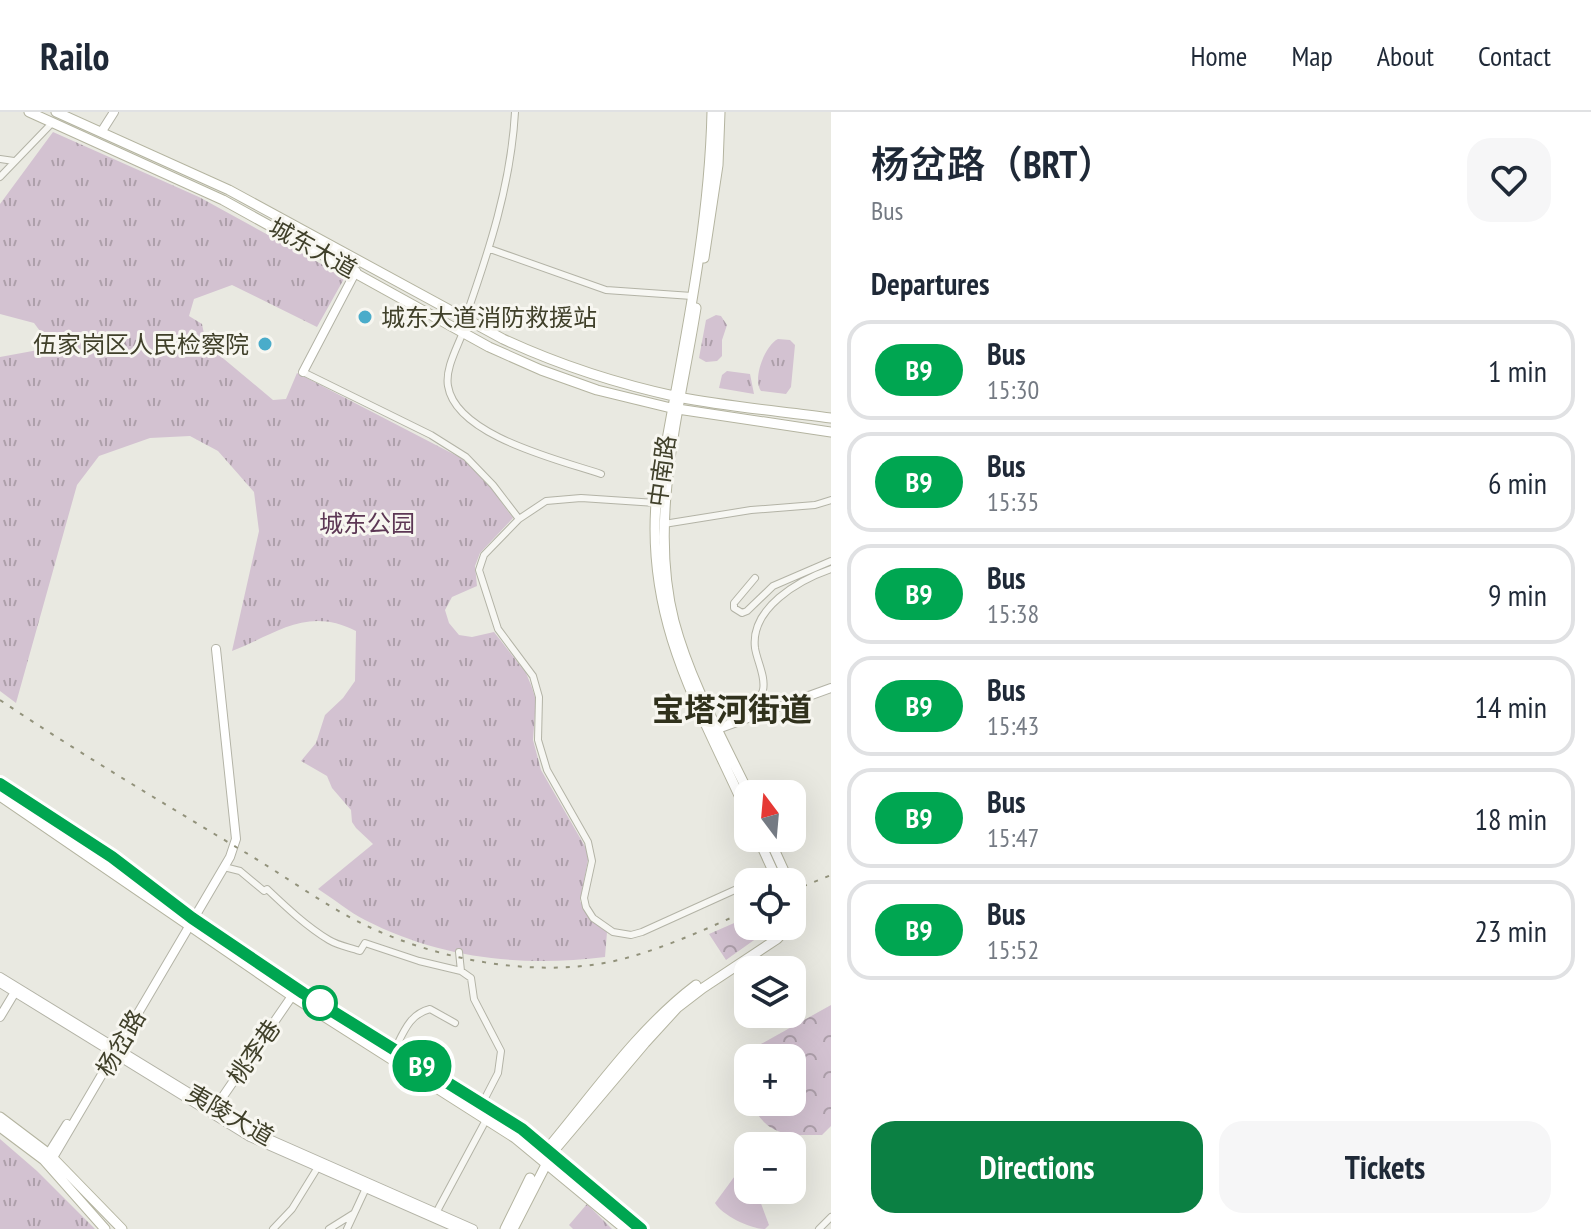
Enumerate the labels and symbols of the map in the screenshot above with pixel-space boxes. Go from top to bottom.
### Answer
street label: 城东大道 [264,211,362,285]
place label: 城东大道消防救援站 [381,302,597,333]
marker: 城东大道消防救援站 [356,308,374,326]
place label: 伍家岗区人民检察院 [33,329,249,360]
marker: 伍家岗区人民检察院 [256,335,274,353]
street label: 中南路 [642,433,682,509]
park label: 城东公园 [319,508,415,539]
district label: 宝塔河街道 [652,688,812,730]
north arrow [734,780,806,852]
unlabelled marker [303,986,337,1020]
street label: 杨岔路 [90,1004,152,1082]
street label: 桃李巷 [221,1014,287,1090]
line badge: B9 [386,1040,458,1092]
street label: 夷陵大道 [181,1078,279,1152]

